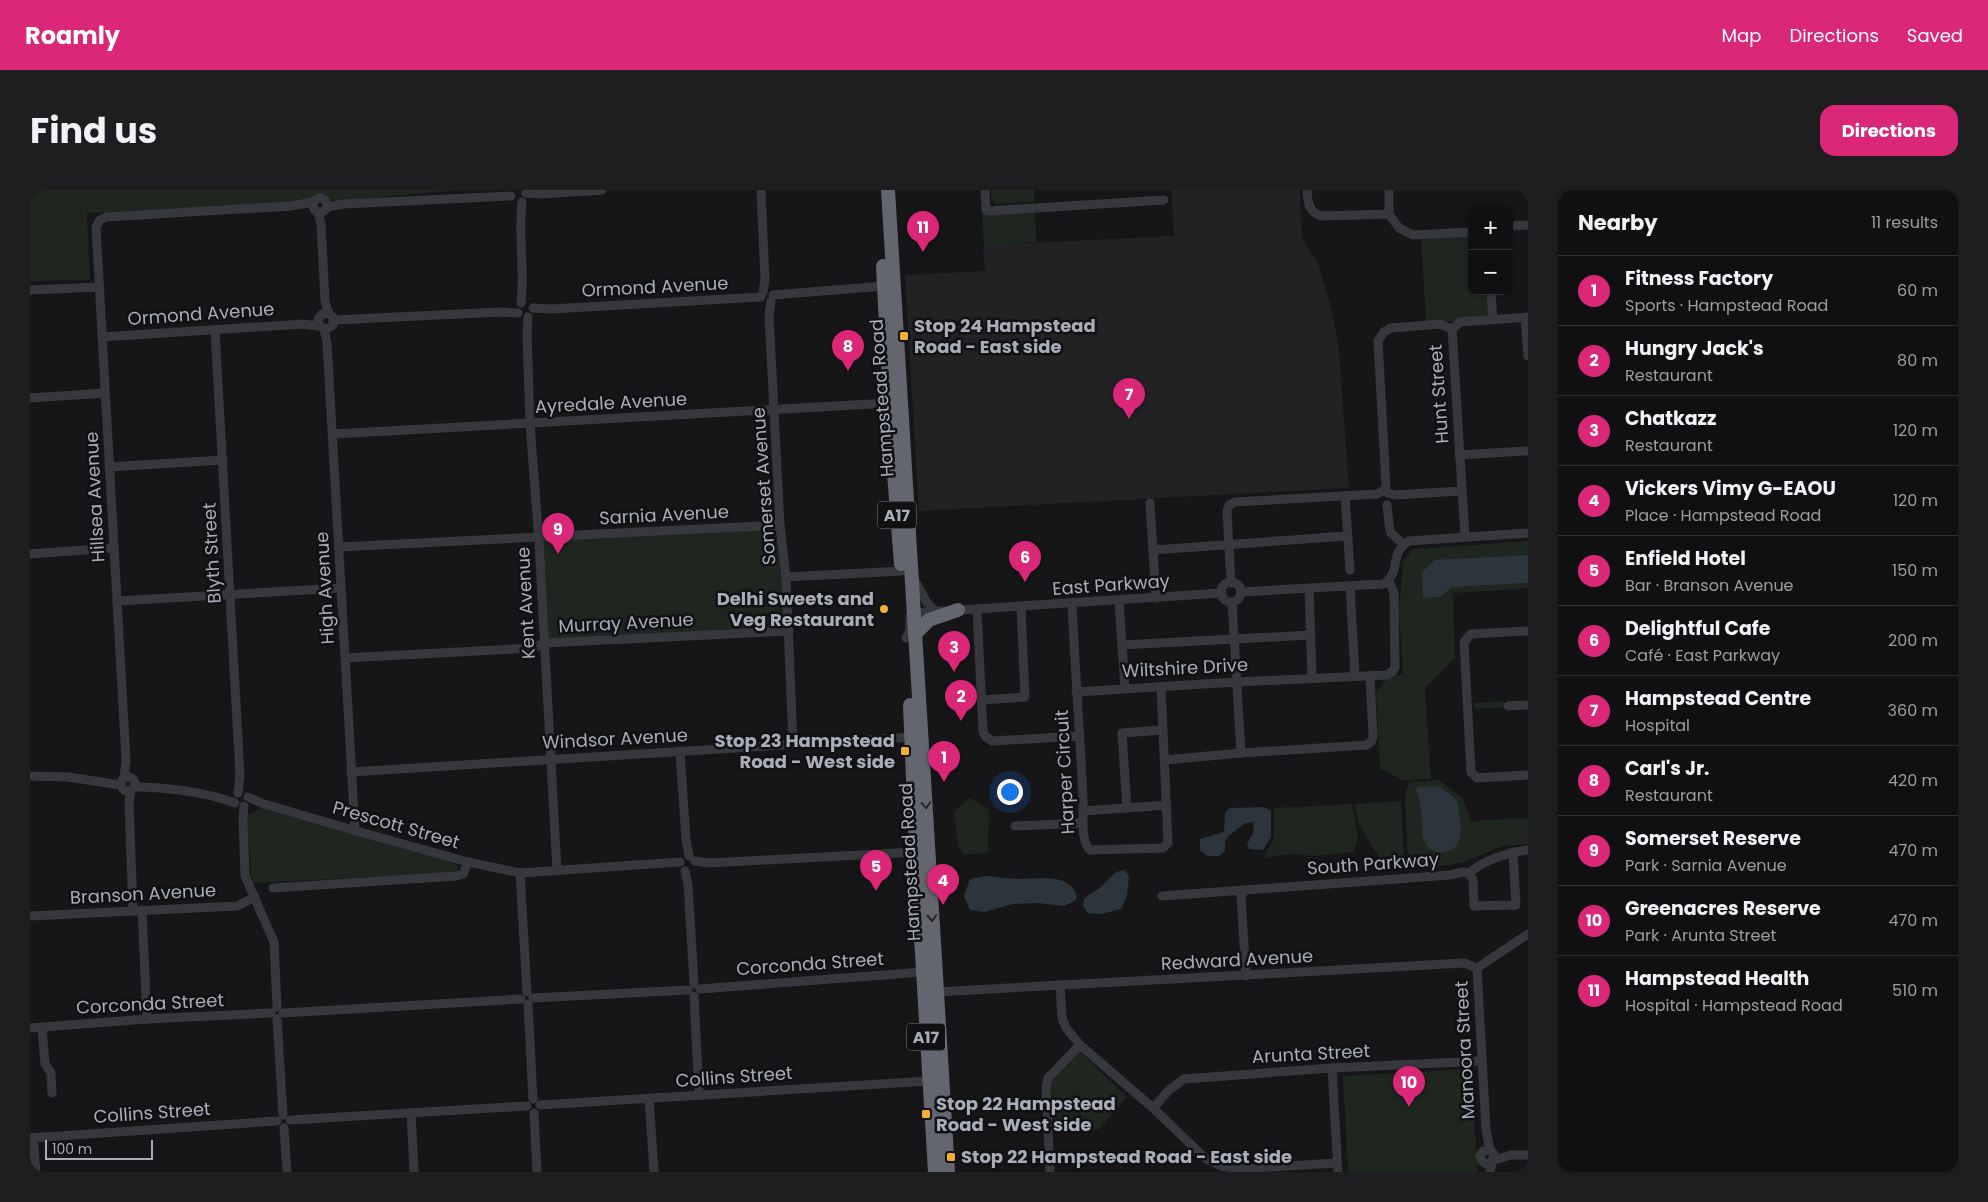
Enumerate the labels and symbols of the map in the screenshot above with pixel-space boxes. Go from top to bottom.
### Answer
pin: 11 [907,211,939,252]
street label: Ormond Avenue [581,270,729,303]
street label: Ormond Avenue [127,296,275,331]
place label: Stop 24 Hampstead Road - East side [914,313,1096,359]
street label: Hampstead Road [864,318,899,478]
pin: 8 [832,330,864,371]
marker: Stop 24 Hampstead Road - East side [898,330,910,342]
street label: Hunt Street [1423,344,1454,445]
pin: 7 [1113,378,1145,419]
street label: Ayredale Avenue [534,386,688,419]
street label: Somerset Avenue [746,406,781,566]
street label: Hillsea Avenue [79,431,110,563]
street label: Sarnia Avenue [598,499,730,530]
street label: Blyth Street [196,502,227,604]
road number: A17 [878,502,916,528]
pin: 9 [542,513,574,554]
street label: High Avenue [309,531,340,645]
pin: 6 [1009,541,1041,582]
street label: Kent Avenue [510,546,541,660]
street label: East Parkway [1051,568,1171,601]
place label: Delhi Sweets and Veg Restaurant [717,586,874,632]
marker: Delhi Sweets and Veg Restaurant [878,603,890,615]
street label: Murray Avenue [558,606,694,639]
pin: 3 [938,631,970,672]
street label: Wiltshire Drive [1121,652,1249,683]
pin: 2 [945,680,977,721]
street label: Harper Circuit [1049,709,1080,835]
street label: Windsor Avenue [542,722,688,755]
place label: Stop 23 Hampstead Road - West side [715,728,895,774]
pin: 1 [928,741,960,782]
marker: Stop 23 Hampstead Road - West side [899,745,911,757]
your location [997,779,1023,805]
street label: Hampstead Road [893,782,926,942]
street label: Prescott Street [330,794,462,855]
one-way arrow [920,802,931,810]
street label: South Parkway [1306,846,1440,881]
pin: 5 [860,850,892,891]
pin: 4 [927,864,959,905]
street label: Branson Avenue [69,877,217,910]
one-way arrow [927,914,938,922]
street label: Redward Avenue [1160,943,1314,976]
street label: Corconda Street [735,946,885,981]
street label: Manoora Street [1448,980,1481,1120]
street label: Corconda Street [75,987,225,1020]
road number: A17 [907,1024,945,1050]
street label: Arunta Street [1251,1038,1371,1069]
street label: Collins Street [675,1060,793,1093]
pin: 10 [1393,1066,1425,1107]
place label: Stop 22 Hampstead Road - West side [936,1091,1116,1137]
street label: Collins Street [93,1096,211,1129]
marker: Stop 22 Hampstead Road - West side [920,1108,932,1120]
scale bar [45,1137,152,1160]
place label: Stop 22 Hampstead Road - East side [961,1144,1292,1169]
marker: Stop 22 Hampstead Road - East side [945,1151,957,1163]

